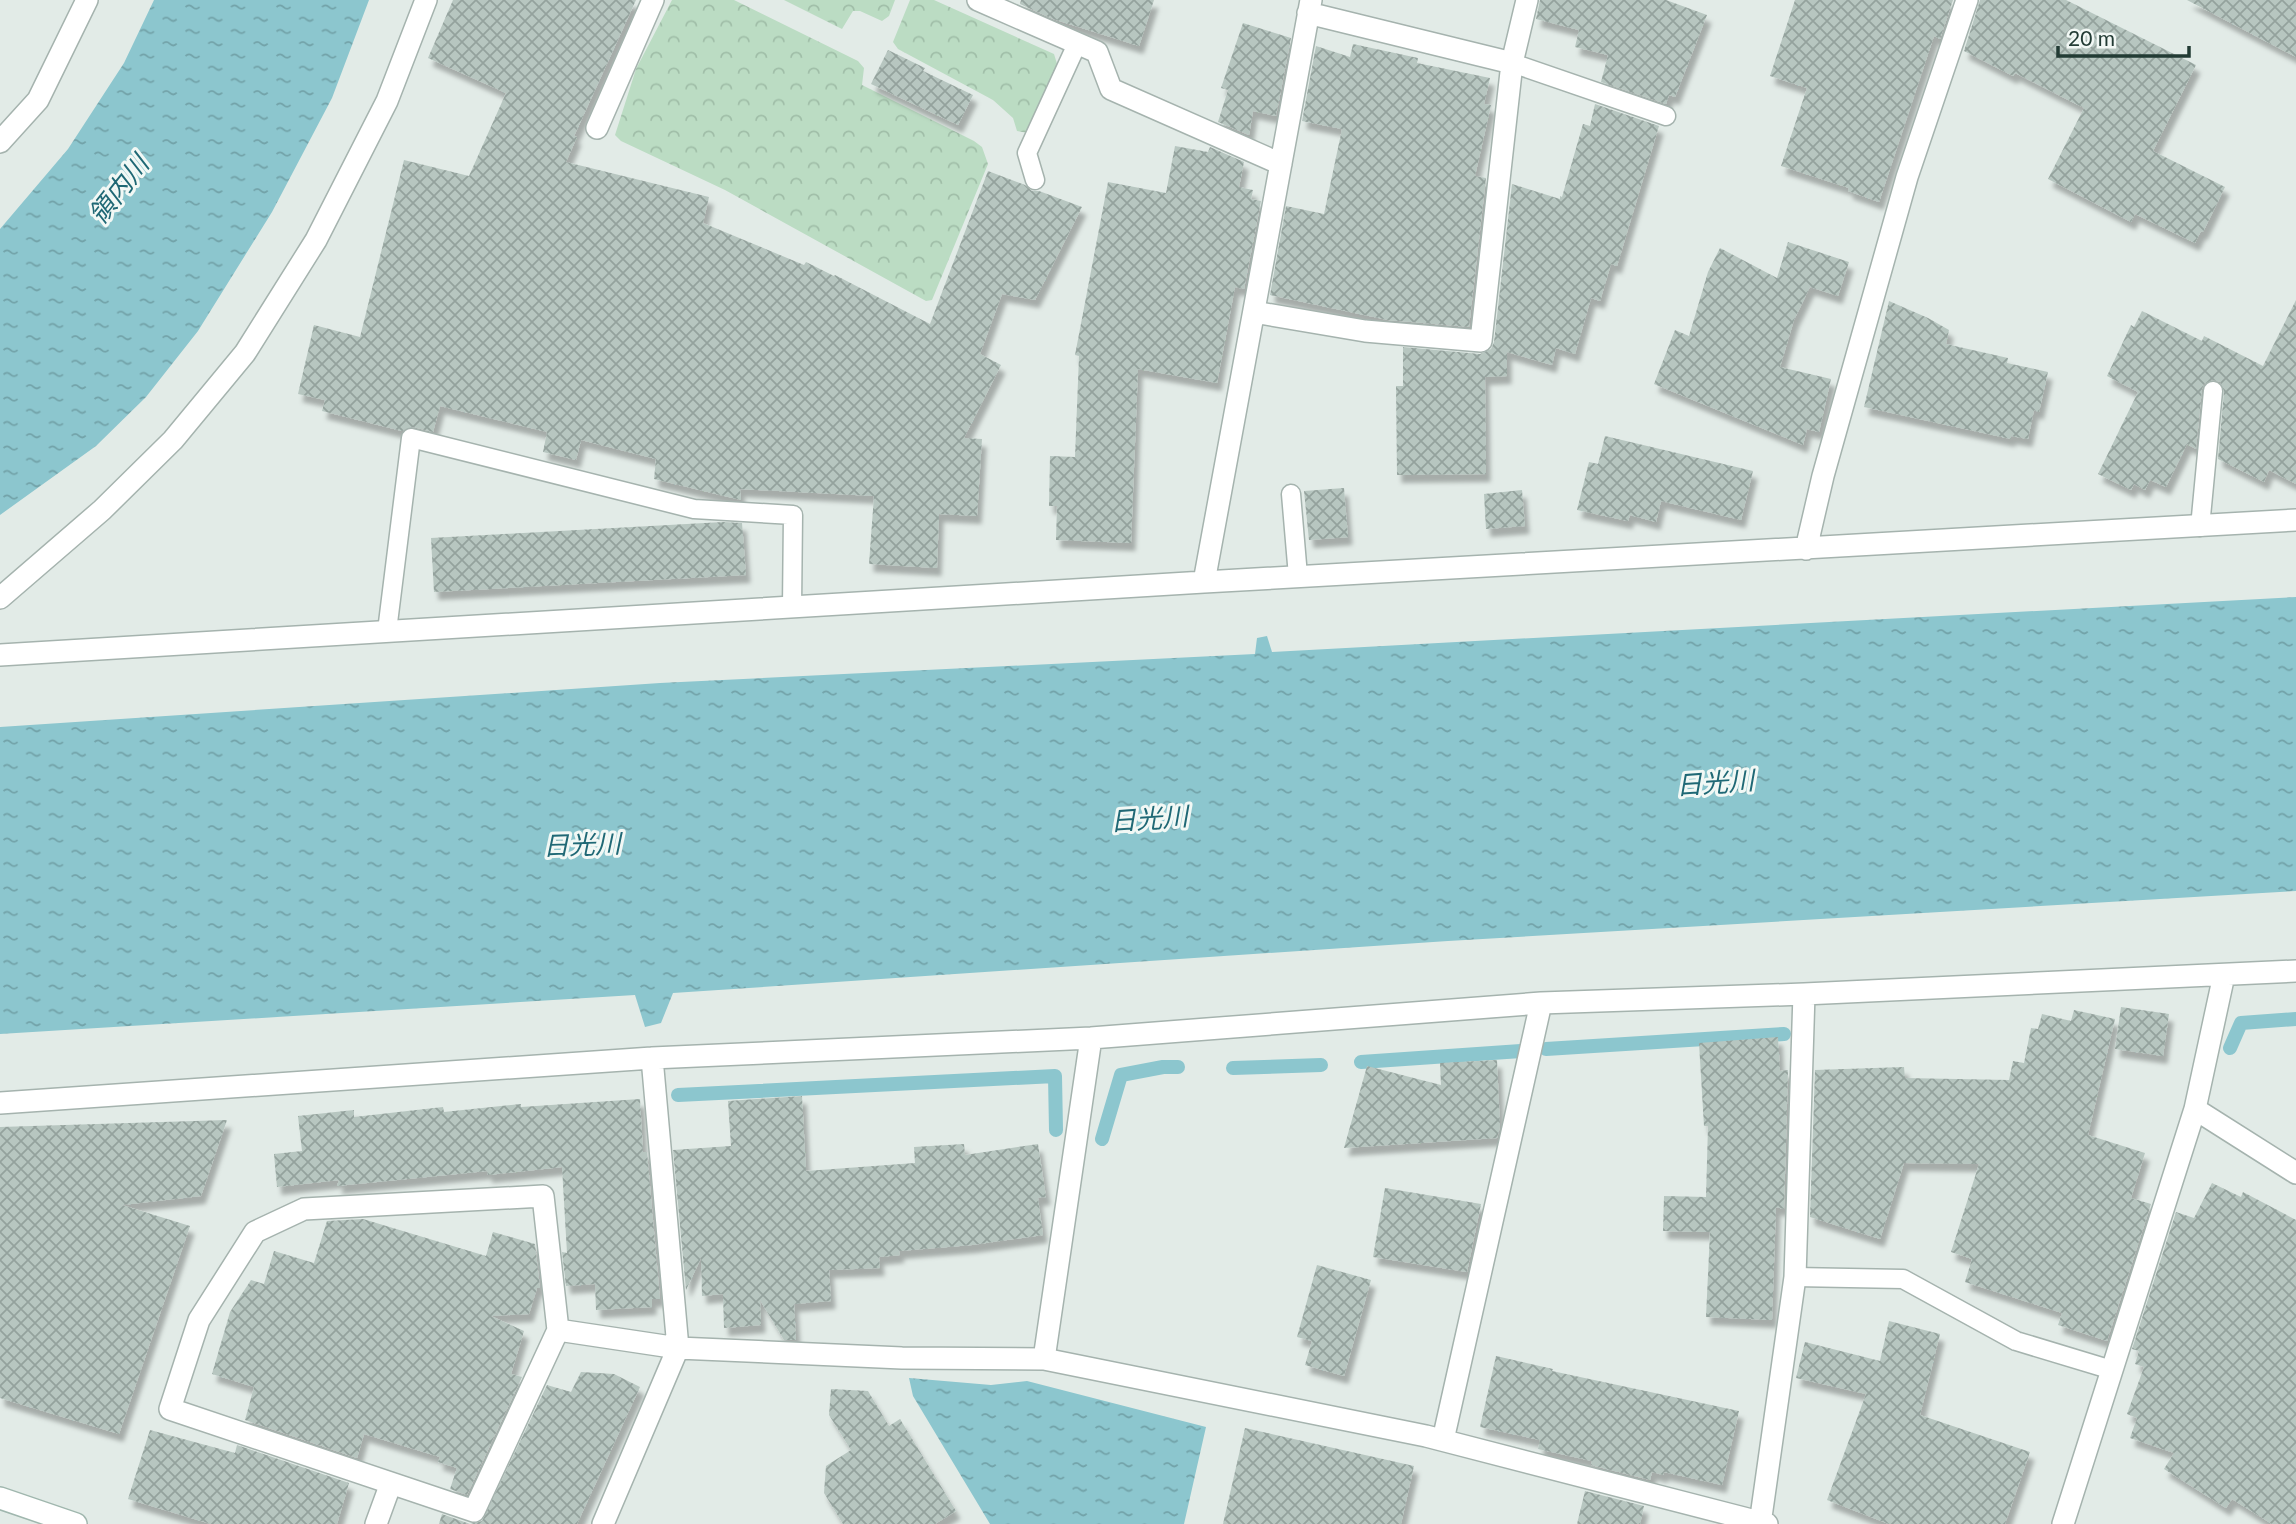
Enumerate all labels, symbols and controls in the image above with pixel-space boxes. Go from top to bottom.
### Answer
scale bar [2058,14,2189,58]
text: 20 m [2068,25,2115,50]
water label: 領内川 [81,146,156,230]
water label: 日光川 [1675,763,1758,801]
water label: 日光川 [1109,799,1192,837]
water label: 日光川 [542,827,625,861]

